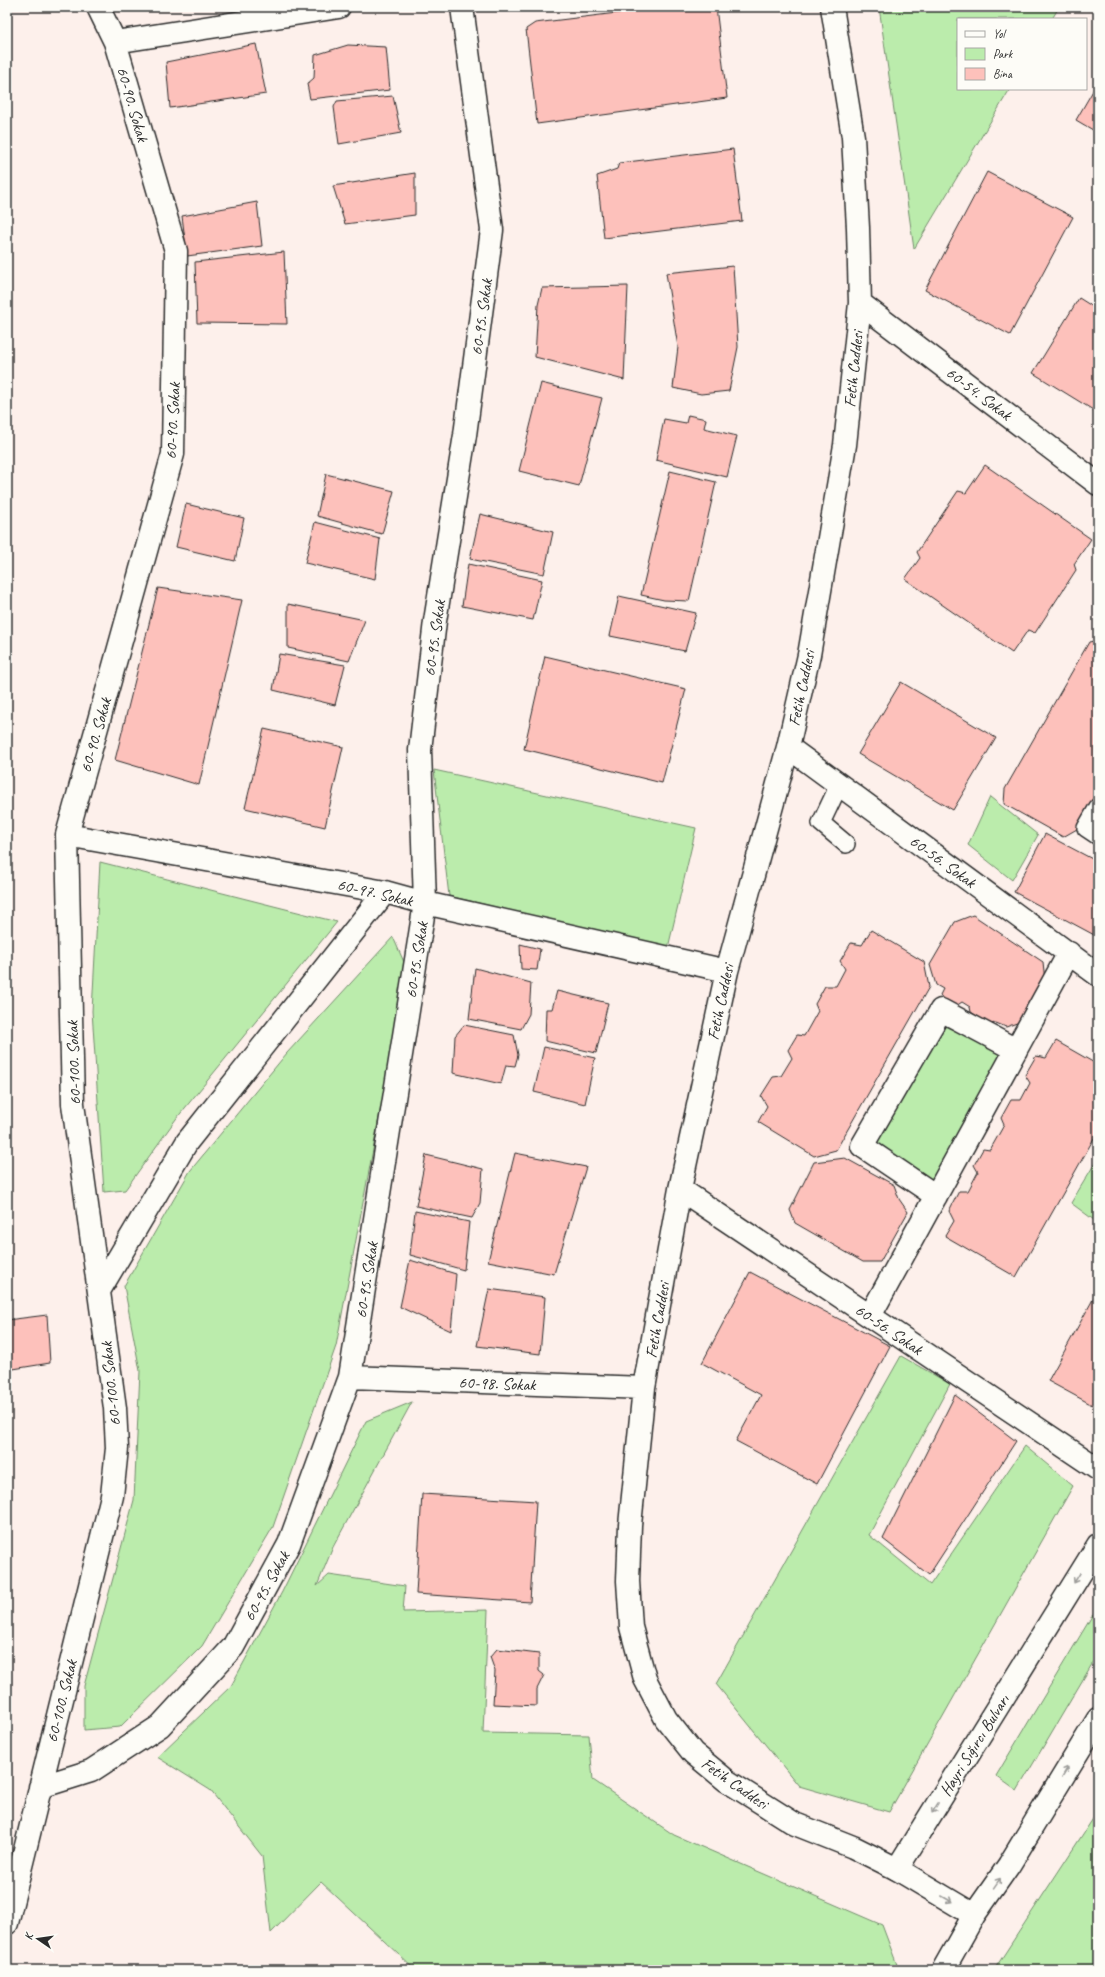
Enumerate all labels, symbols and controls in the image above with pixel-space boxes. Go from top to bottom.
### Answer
legend [957,18,1087,90]
text: Yol [993,26,1007,42]
text: Park [993,46,1014,62]
street label: 60-90. Sokak [112,64,154,146]
text: Bina [993,66,1013,82]
street label: 60-95. Sokak [466,276,497,357]
street label: Fetih Caddesi [839,328,868,408]
street label: 60-54. Sokak [942,362,1017,426]
street label: 60-90. Sokak [160,380,185,460]
street label: 60-95. Sokak [419,597,450,678]
street label: Fetih Caddesi [783,647,820,728]
street label: 60-90. Sokak [75,694,117,775]
street label: 60-56. Sokak [905,830,981,894]
street label: 60-97. Sokak [335,874,416,912]
street label: 60-95. Sokak [400,919,433,1000]
street label: Fetih Caddesi [702,961,739,1042]
street label: 60-100. Sokak [61,1019,85,1106]
street label: 60-95. Sokak [350,1239,383,1320]
street label: Fetih Caddesi [640,1279,675,1360]
street label: 60-56. Sokak [851,1299,928,1361]
street label: 60-100. Sokak [95,1339,125,1427]
street label: 60-98. Sokak [458,1372,538,1395]
street label: 60-95. Sokak [239,1546,295,1625]
one-way arrow [1073,1572,1081,1584]
street label: 60-100. Sokak [41,1656,82,1745]
street label: Hayri Sığırcı Bulvarı [935,1690,1014,1800]
street label: Fetih Caddesi [697,1753,774,1815]
one-way arrow [1062,1766,1070,1778]
one-way arrow [931,1802,939,1813]
one-way arrow [993,1877,1001,1888]
one-way arrow [941,1895,953,1903]
north arrow [18,1919,58,1959]
text: K [21,1930,36,1941]

